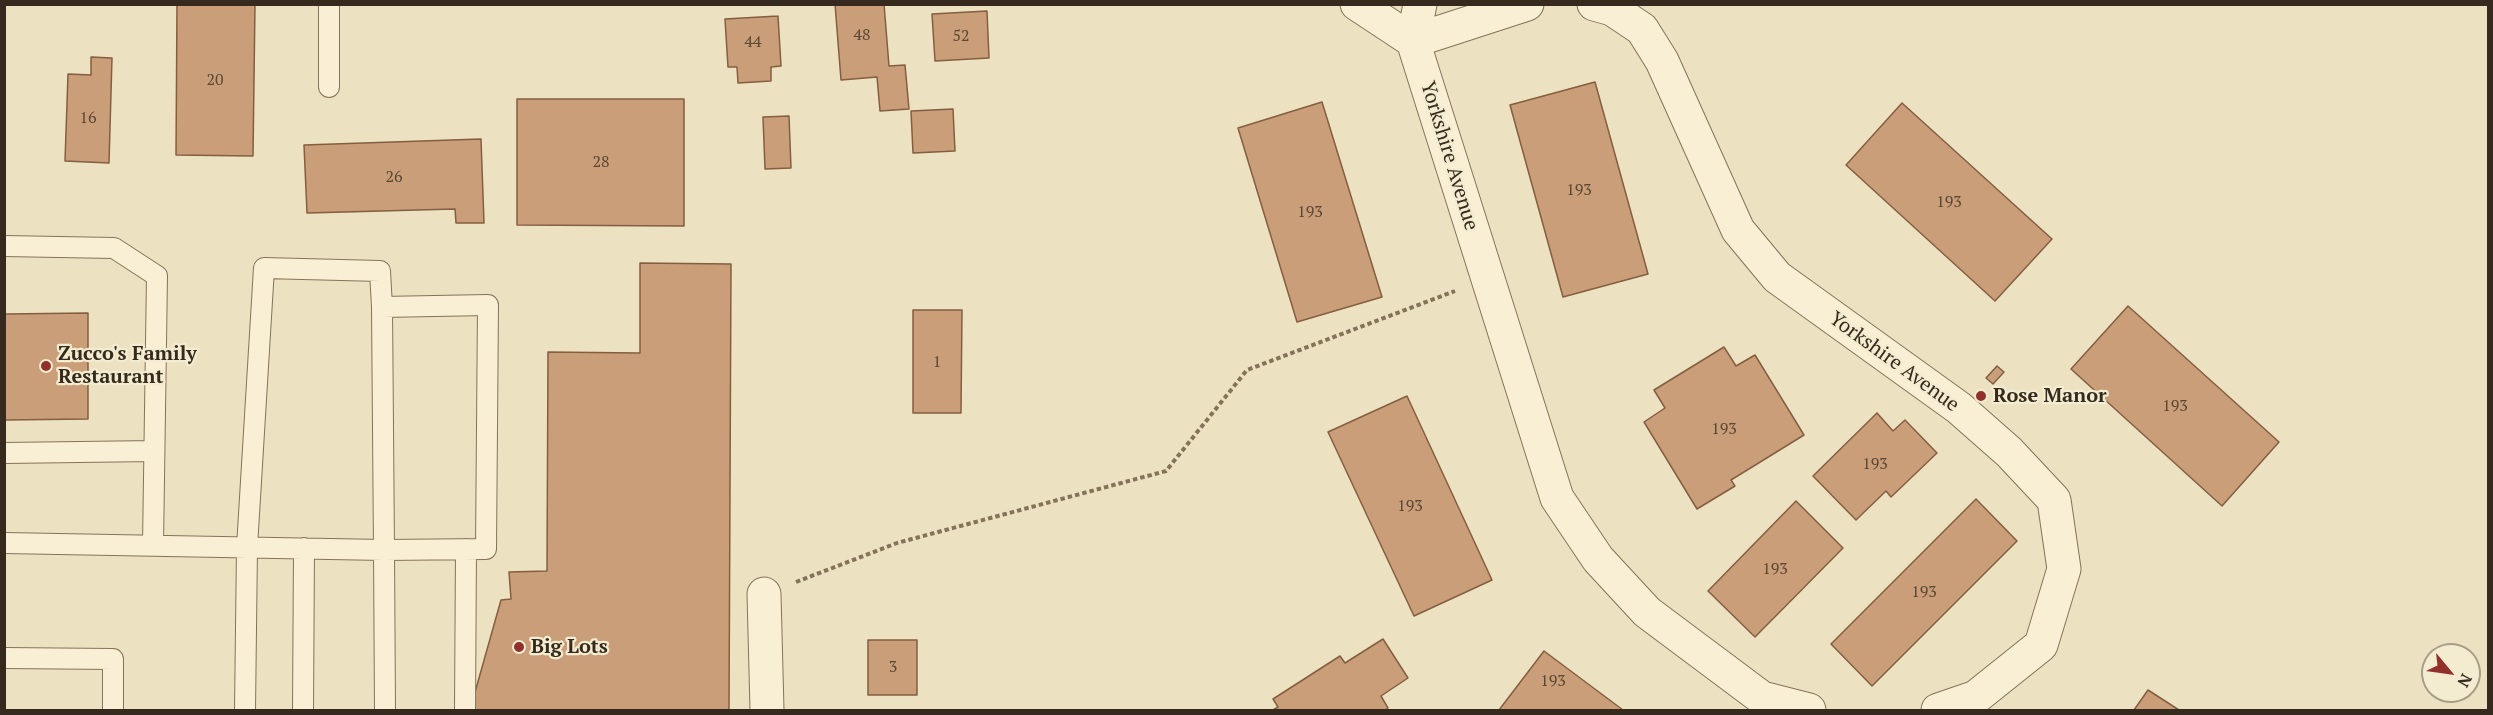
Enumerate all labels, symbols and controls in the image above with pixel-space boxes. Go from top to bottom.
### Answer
house number: 48 [853,25,871,45]
house number: 52 [952,26,970,46]
house number: 44 [744,32,762,52]
house number: 20 [206,70,224,90]
street label: Yorkshire Avenue [1415,79,1483,233]
house number: 16 [79,108,97,128]
house number: 28 [592,152,610,172]
house number: 26 [385,167,403,187]
house number: 193 [1566,180,1592,200]
house number: 193 [1936,192,1962,212]
house number: 193 [1297,202,1323,222]
street label: Yorkshire Avenue [1824,307,1964,417]
place label: Zucco's Family Restaurant [58,342,197,389]
house number: 1 [933,352,941,372]
marker: Zucco's Family Restaurant [39,359,53,373]
place label: Rose Manor [1993,384,2107,408]
marker: Rose Manor [1974,389,1988,403]
house number: 193 [2162,396,2188,416]
house number: 193 [1711,419,1737,439]
house number: 193 [1862,454,1888,474]
house number: 193 [1397,496,1423,516]
house number: 193 [1762,559,1788,579]
house number: 193 [1911,582,1937,602]
place label: Big Lots [531,635,608,659]
marker: Big Lots [512,640,526,654]
north arrow [2421,643,2481,703]
house number: 3 [889,657,897,677]
text: N [2452,670,2478,691]
house number: 193 [1540,671,1566,691]

